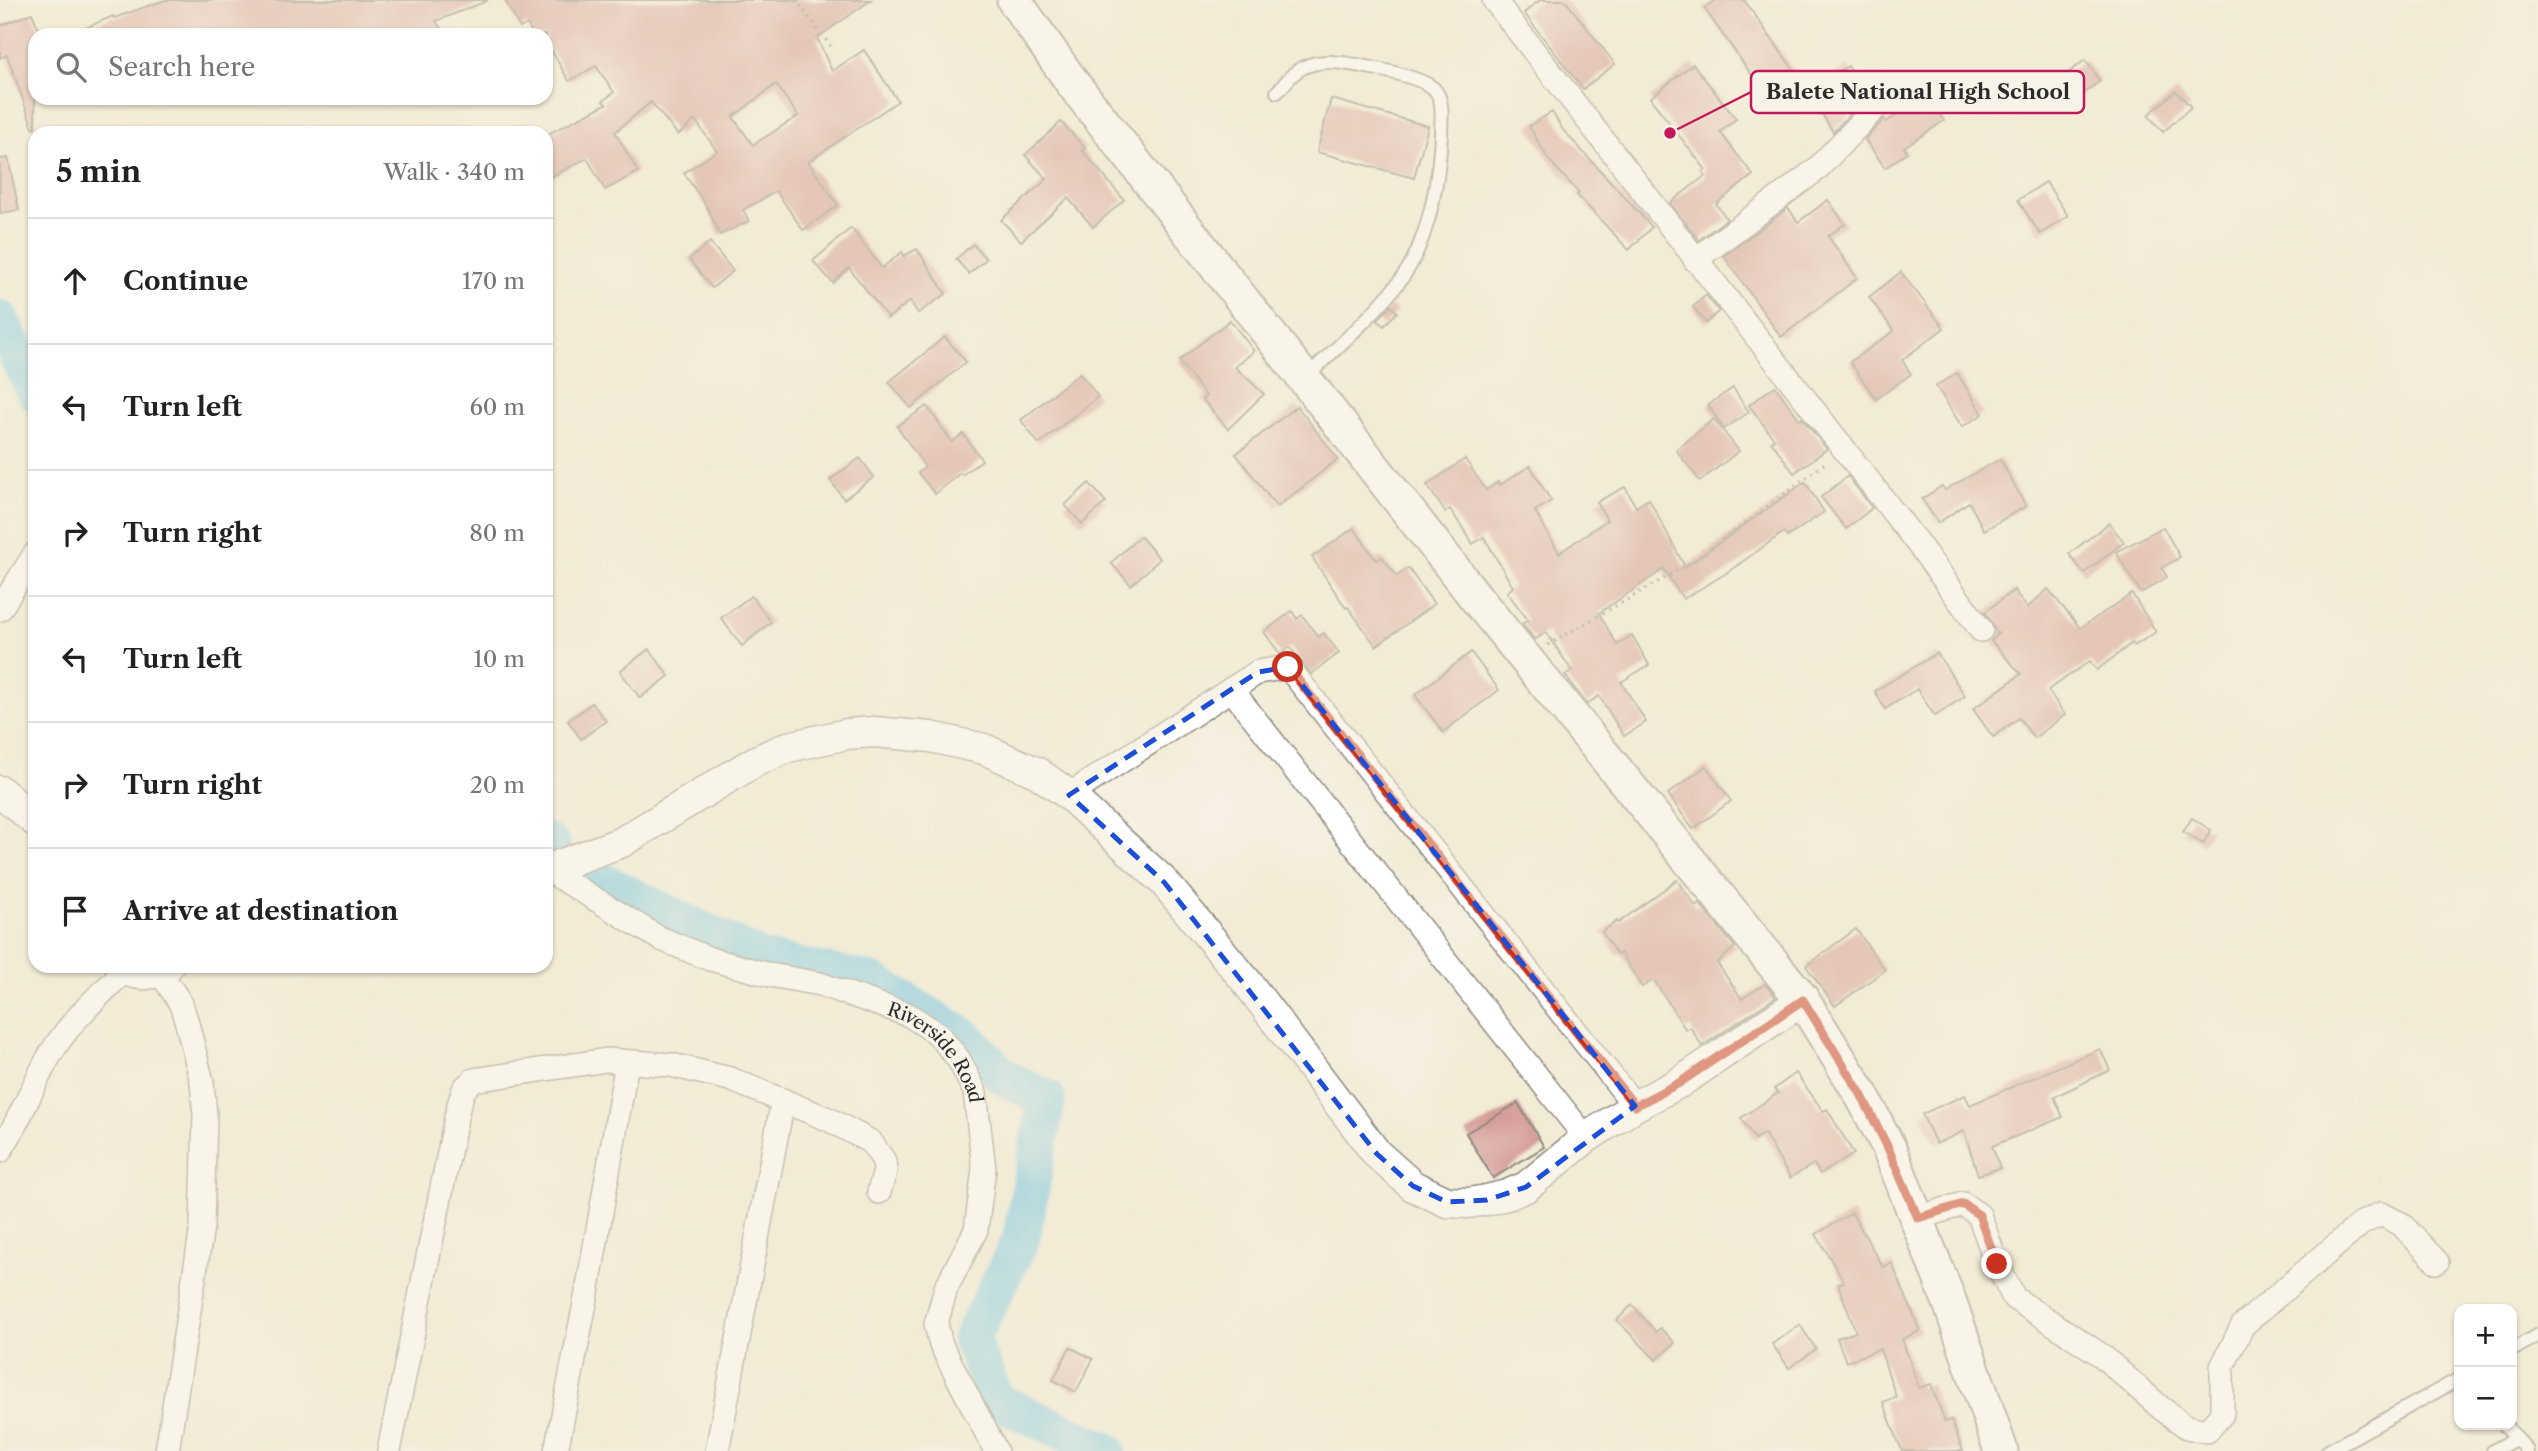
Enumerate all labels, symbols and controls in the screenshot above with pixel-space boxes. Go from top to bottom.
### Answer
search box [28,28,553,105]
icon: search [52,48,90,86]
text: Search here [108,51,255,83]
callout: Balete National High School [1751,71,2084,113]
text: Balete National High School [1766,79,2070,104]
text: 5 min [56,153,141,190]
text: Walk · 340 m [383,158,525,186]
icon: ahead [56,262,94,300]
text: Continue [123,265,248,297]
text: 170 m [462,267,525,295]
icon: left [56,388,94,426]
text: Turn left [123,391,242,423]
text: 60 m [469,393,525,421]
icon: right [56,514,94,552]
text: Turn right [123,517,262,549]
text: 80 m [469,519,525,547]
icon: left [56,640,94,678]
text: Turn left [123,643,242,675]
text: 10 m [473,645,525,673]
route start [1272,651,1303,682]
icon: right [56,766,94,804]
text: Turn right [123,769,262,801]
text: 20 m [470,771,525,799]
icon: arrive [56,892,94,930]
text: Arrive at destination [123,895,398,927]
street label: Riverside Road [885,997,988,1104]
route end [1981,1248,2012,1279]
map controls [2454,1304,2517,1430]
button: + [2454,1304,2517,1367]
button: − [2454,1367,2517,1430]

